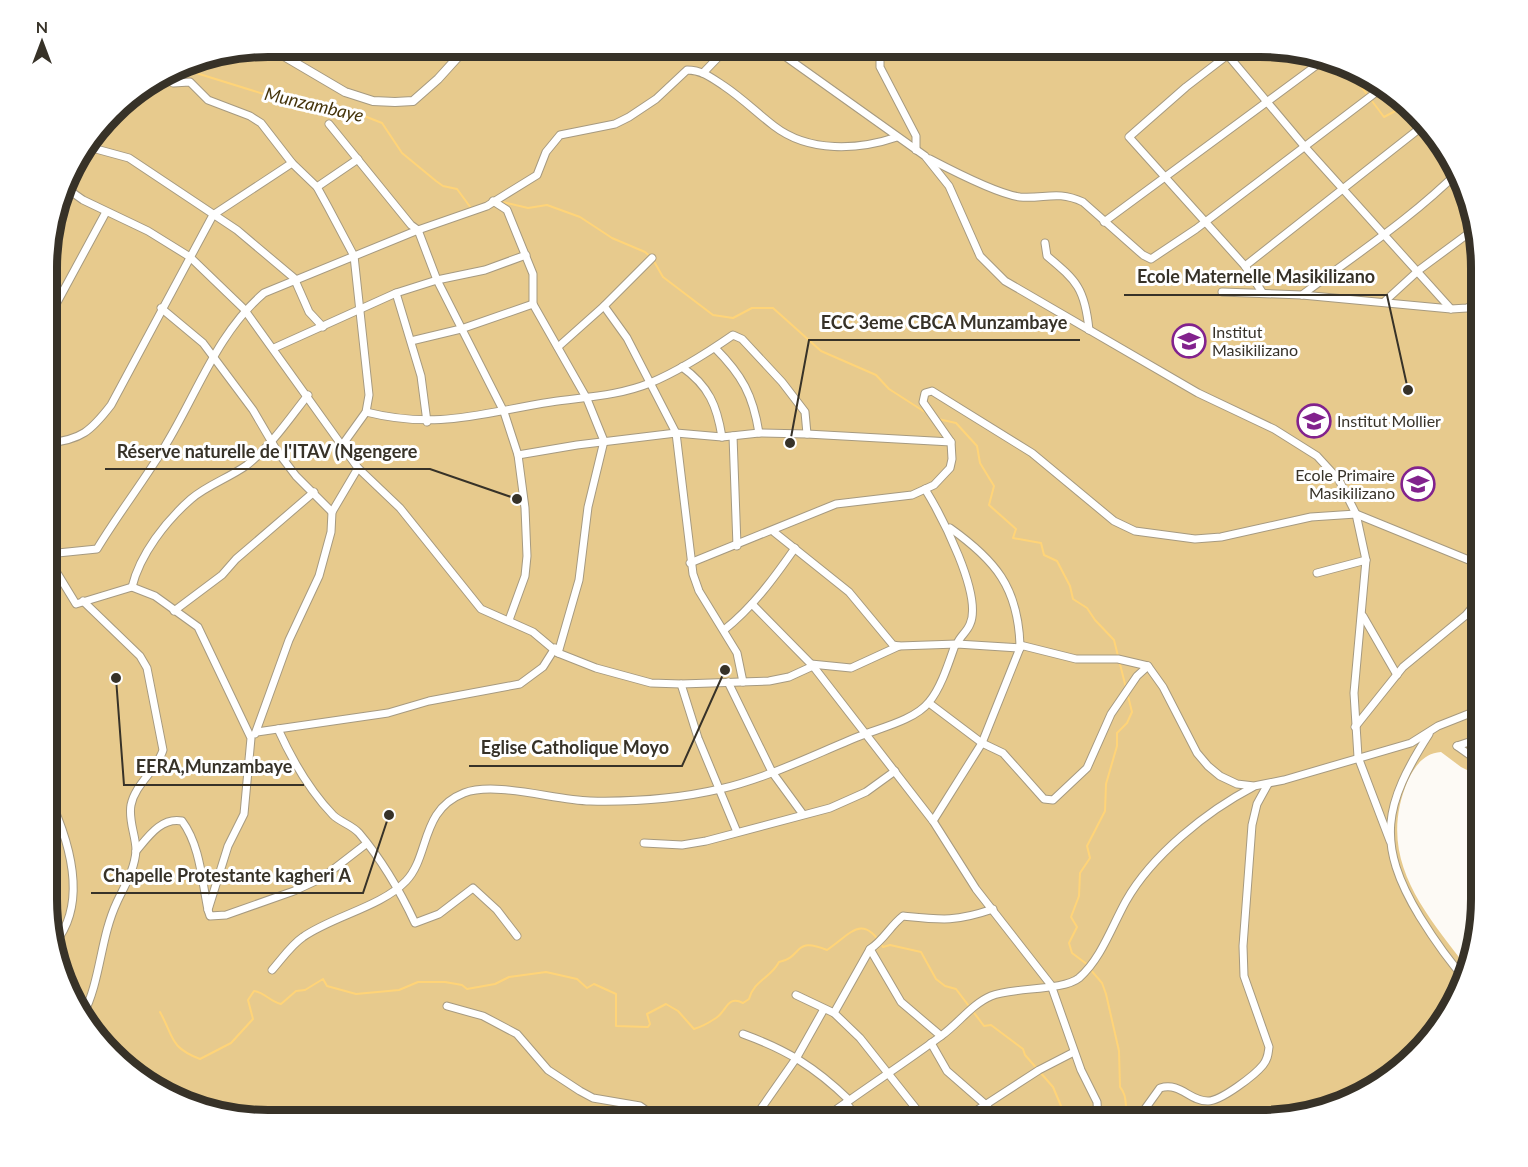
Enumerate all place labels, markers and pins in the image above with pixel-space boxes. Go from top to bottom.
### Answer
callout: Ecole Maternelle Masikilizano [1124,259,1387,295]
callout: ECC 3eme CBCA Munzambaye [809,304,1080,340]
place label: Institut Masikilizano [1212,322,1298,359]
school or university icon: Institut Masikilizano [1171,323,1207,359]
school or university icon: Institut Mollier [1296,403,1332,439]
place label: Institut Mollier [1337,411,1441,430]
callout: Réserve naturelle de l'ITAV (Ngengere [105,433,430,469]
place label: Ecole Primaire Masikilizano [1295,465,1395,502]
school or university icon: Ecole Primaire Masikilizano [1400,466,1436,502]
callout: Eglise Catholique Moyo [469,730,682,766]
callout: EERA,Munzambaye [124,749,304,785]
callout: Chapelle Protestante kagheri A [91,857,363,893]

